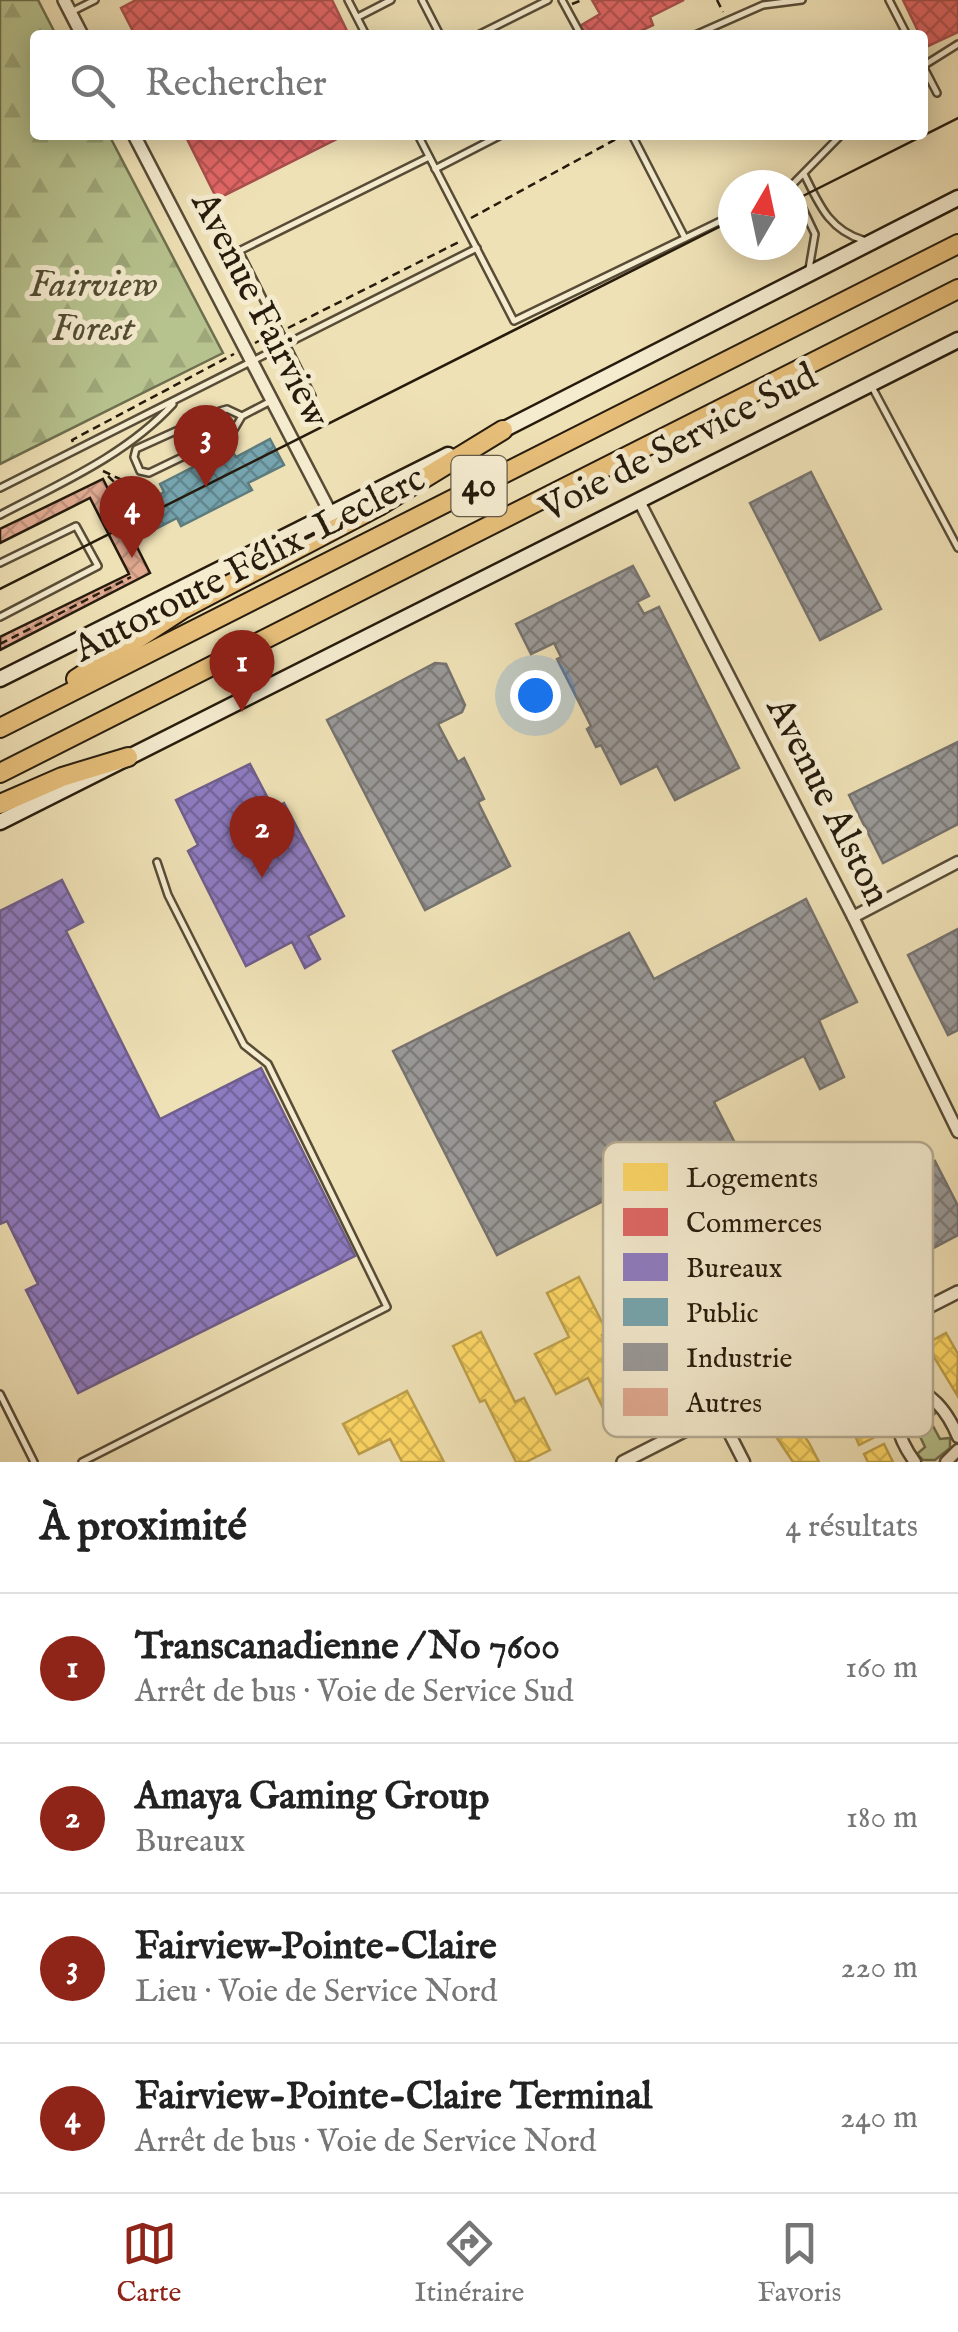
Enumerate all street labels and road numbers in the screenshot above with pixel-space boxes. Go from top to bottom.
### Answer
street label: Avenue Fairview [179,183,339,437]
street label: Voie de Service Sud [532,353,826,535]
street label: Autoroute Félix-Leclerc [65,455,434,675]
road number: 40 [452,456,506,516]
street label: Avenue Alston [754,689,900,914]

